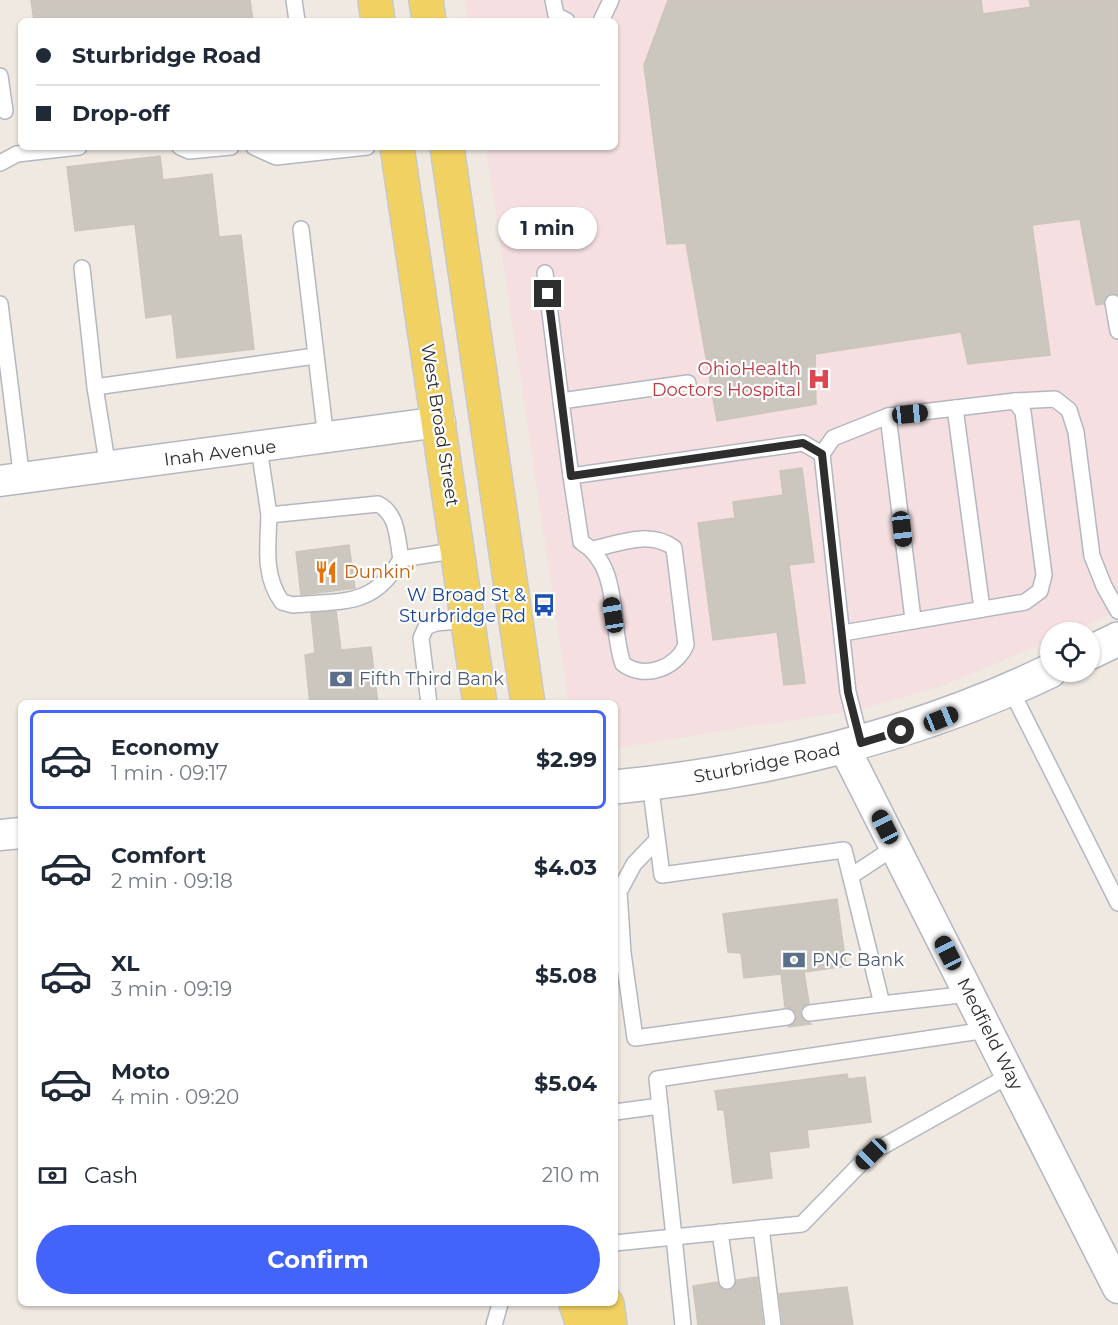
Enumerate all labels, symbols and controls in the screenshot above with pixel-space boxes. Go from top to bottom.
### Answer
text: Sturbridge Road [72,42,261,69]
text: Drop-off [72,100,170,127]
callout: 1 min [498,207,598,249]
text: 1 min [520,216,575,240]
route end [534,280,561,307]
street label: West Broad Street [416,342,464,508]
place label: OhioHealth Doctors Hospital [652,358,801,401]
hospital icon: OhioHealth Doctors Hospital [806,366,832,392]
car [891,403,929,425]
street label: Inah Avenue [163,435,278,471]
car [891,510,913,548]
restaurant icon: Dunkin' [313,559,339,585]
place label: Dunkin' [344,561,415,583]
place label: W Broad St & Sturbridge Rd [399,584,526,627]
bus stop icon: W Broad St & Sturbridge Rd [531,592,557,618]
car [601,596,625,634]
map controls [1040,622,1100,682]
button: locate [1040,622,1100,682]
bank icon: Fifth Third Bank [328,666,354,692]
place label: Fifth Third Bank [359,668,504,690]
car [921,704,961,734]
route start [887,717,914,744]
icon: car [39,733,93,787]
text: Economy [111,734,219,761]
street label: Sturbridge Road [692,738,842,788]
text: $2.99 [536,746,597,773]
text: 1 min · 09:17 [111,761,228,785]
car [869,807,901,847]
icon: car [39,841,93,895]
text: Comfort [111,842,206,869]
text: $4.03 [534,854,597,881]
text: 2 min · 09:18 [111,869,233,893]
car [932,933,964,973]
bank icon: PNC Bank [781,947,807,973]
icon: car [39,949,93,1003]
place label: PNC Bank [812,949,904,971]
text: XL [111,950,140,977]
text: $5.08 [535,962,597,989]
street label: Medfield Way [952,974,1028,1094]
text: 3 min · 09:19 [111,977,232,1001]
icon: car [39,1057,93,1111]
text: Moto [111,1058,170,1085]
text: $5.04 [534,1070,597,1097]
text: 4 min · 09:20 [111,1085,239,1109]
car [852,1135,890,1173]
icon: cash [36,1159,69,1192]
text: Cash [84,1162,138,1189]
text: 210 m [542,1163,600,1187]
button: Confirm [36,1225,600,1294]

